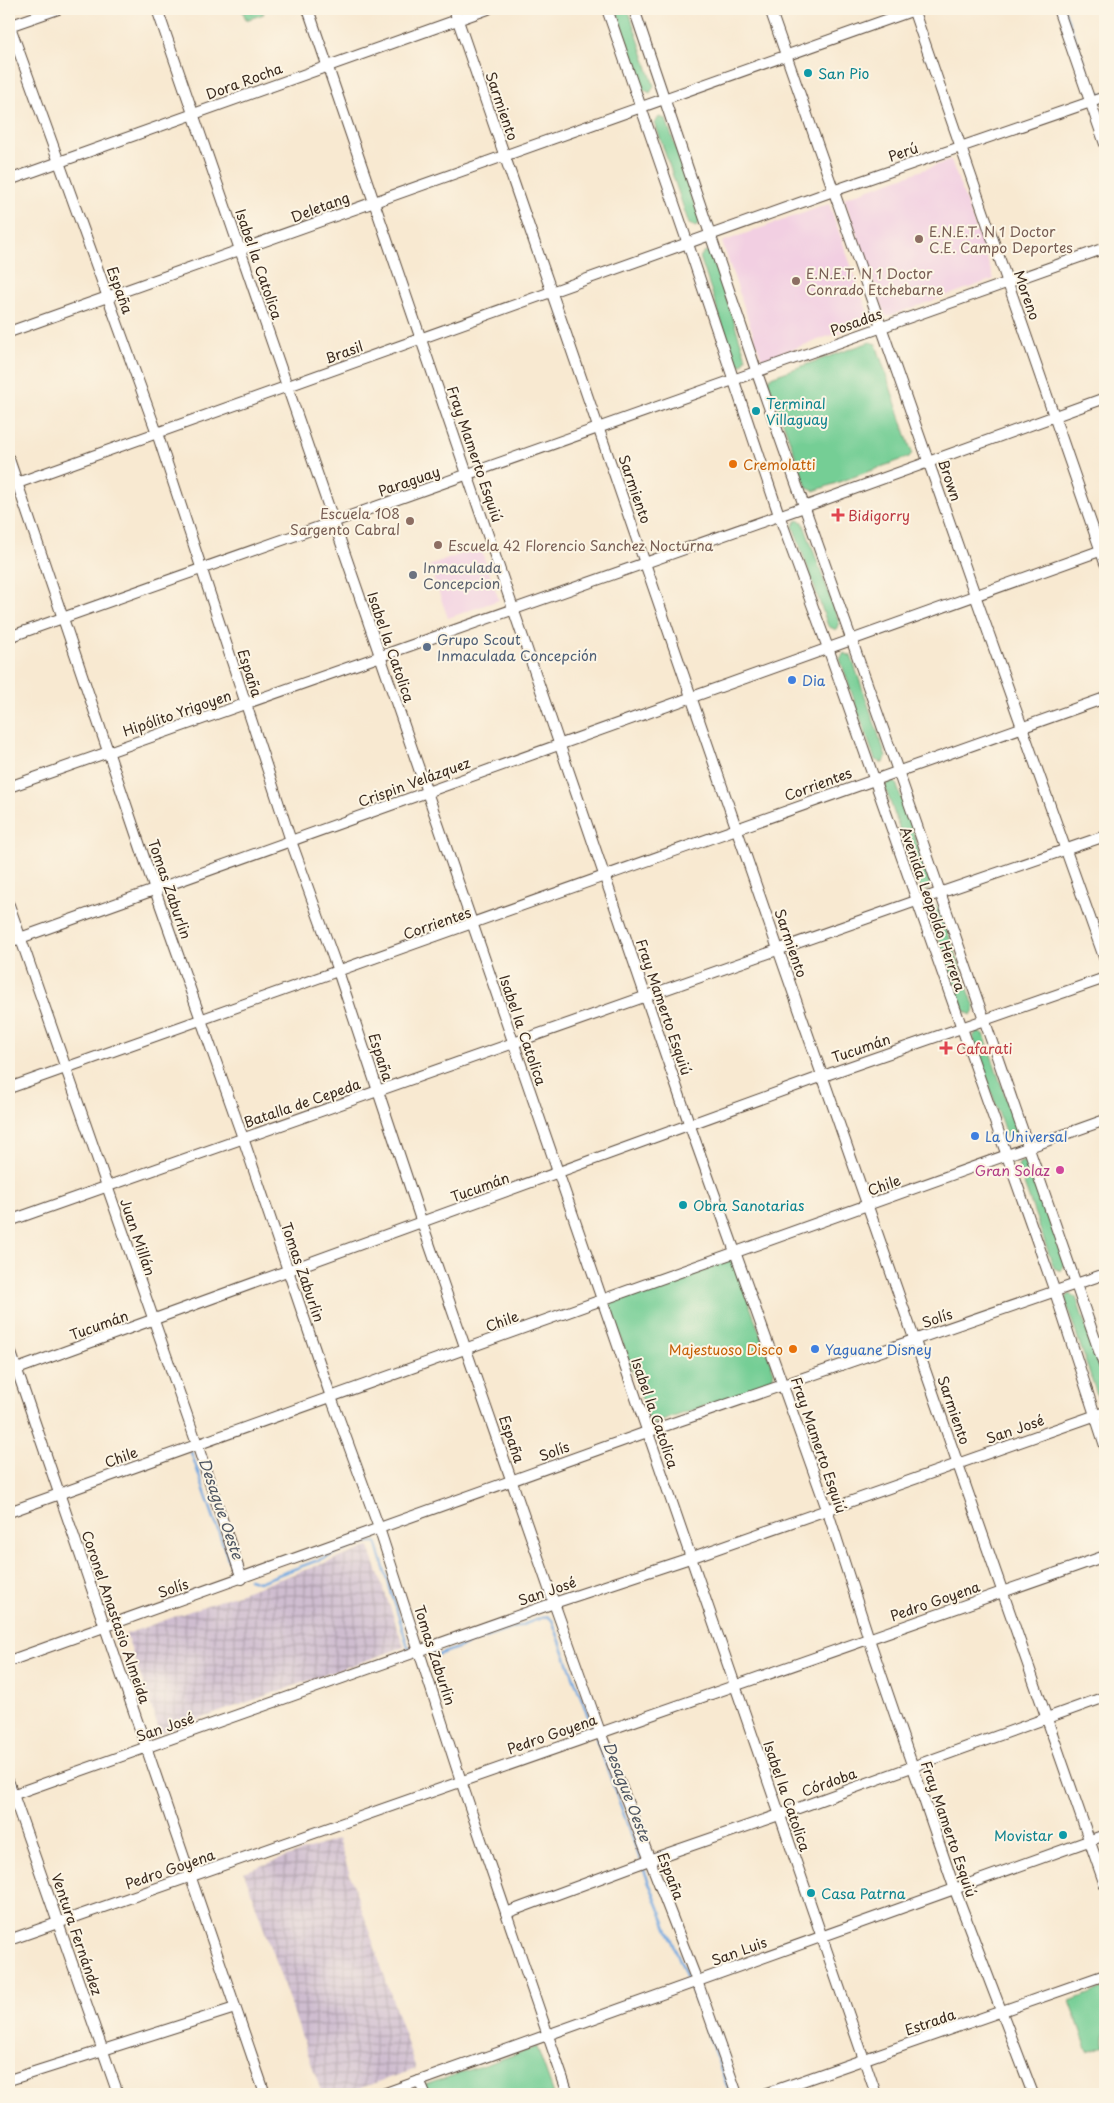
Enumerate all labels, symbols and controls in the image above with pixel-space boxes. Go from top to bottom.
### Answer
street label: Dora Rocha [203,57,285,105]
place label: San Pio [818,63,870,84]
marker: San Pio [802,67,814,79]
street label: Sarmiento [480,69,524,143]
street label: Perú [885,137,921,167]
street label: Deletang [288,187,352,227]
street label: Isabel la Catolica [230,206,288,322]
place label: E.N.E.T. N 1 Doctor C.E. Campo Deportes [929,221,1073,258]
marker: E.N.E.T. N 1 Doctor C.E. Campo Deportes [913,233,925,245]
street label: España [102,263,138,317]
place label: E.N.E.T. N 1 Doctor Conrado Etchebarne [806,263,944,300]
street label: Moreno [1009,267,1045,323]
marker: E.N.E.T. N 1 Doctor Conrado Etchebarne [790,275,802,287]
street label: Posadas [827,303,885,341]
street label: Brasil [322,335,366,369]
street label: Fray Mamerto Esquiú [442,383,508,525]
place label: Terminal Villaguay [766,393,828,430]
marker: Terminal Villaguay [750,405,762,417]
street label: Sarmiento [613,452,657,526]
place label: Cremolatti [743,454,816,475]
street label: Brown [933,456,967,504]
marker: Cremolatti [727,458,739,470]
street label: Paraguay [375,461,443,501]
place label: Escuela 108 Sargento Cabral [290,503,400,540]
place label: Bidigorry [848,505,910,526]
marker: Bidigorry [832,509,844,521]
marker: Escuela 108 Sargento Cabral [404,515,416,527]
place label: Escuela 42 Florencio Sanchez Nocturna [448,535,713,556]
marker: Escuela 42 Florencio Sanchez Nocturna [432,539,444,551]
place label: Inmaculada Concepcion [423,557,502,594]
marker: Inmaculada Concepcion [407,569,419,581]
street label: Isabel la Catolica [362,589,420,705]
place label: Grupo Scout Inmaculada Concepción [437,629,597,666]
marker: Grupo Scout Inmaculada Concepción [421,641,433,653]
street label: España [232,646,268,700]
place label: Dia [802,670,826,691]
marker: Dia [786,674,798,686]
street label: Hipólito Yrigoyen [120,685,234,741]
street label: Crispin Velázquez [355,752,473,812]
street label: Corrientes [781,762,855,806]
street label: Avenida Leopoldo Herrera [895,824,971,994]
street label: Tomas Zaburlin [143,836,197,942]
street label: Corrientes [400,902,474,944]
street label: Sarmiento [769,906,813,980]
street label: Fray Mamerto Esquiú [631,936,697,1078]
street label: Isabel la Catolica [494,972,552,1088]
street label: Tucumán [829,1028,893,1068]
street label: España [363,1030,399,1084]
place label: Cafarati [956,1038,1013,1059]
marker: Cafarati [940,1042,952,1054]
street label: Batalla de Cepeda [241,1073,364,1133]
place label: La Universal [985,1126,1067,1147]
marker: La Universal [969,1130,981,1142]
place label: Gran Solaz [975,1160,1050,1181]
marker: Gran Solaz [1054,1164,1066,1176]
street label: Tucumán [448,1167,512,1207]
street label: Chile [864,1169,904,1201]
street label: Juan Millán [115,1195,161,1279]
place label: Obra Sanotarias [693,1195,804,1216]
marker: Obra Sanotarias [677,1199,689,1211]
street label: Tomas Zaburlin [276,1219,330,1325]
street label: Solís [919,1303,955,1333]
street label: Tucumán [67,1305,131,1345]
street label: Chile [482,1305,522,1337]
place label: Majestuoso Disco [669,1339,783,1360]
place label: Yaguane Disney [825,1339,932,1360]
marker: Majestuoso Disco [787,1343,799,1355]
marker: Yaguane Disney [809,1343,821,1355]
street label: Isabel la Catolica [626,1355,684,1471]
street label: Sarmiento [932,1373,976,1447]
street label: Fray Mamerto Esquiú [786,1374,852,1516]
street label: San José [983,1409,1047,1449]
street label: España [494,1412,530,1466]
street label: Solís [536,1436,572,1466]
street label: Chile [101,1441,141,1473]
water label: Desague Oeste [194,1454,250,1563]
street label: Coronel Anastasio Almeida [76,1528,156,1707]
street label: San José [515,1571,579,1611]
street label: Solís [155,1573,191,1603]
street label: Pedro Goyena [887,1576,983,1626]
street label: Tomas Zaburlin [409,1602,461,1708]
street label: San José [133,1707,197,1747]
street label: Pedro Goyena [504,1709,600,1759]
water label: Desague Oeste [598,1737,658,1845]
street label: Isabel la Catolica [758,1738,816,1854]
street label: Fray Mamerto Esquiú [916,1758,982,1900]
street label: Córdoba [799,1762,860,1802]
place label: Movistar [994,1825,1054,1846]
marker: Movistar [1057,1829,1069,1841]
street label: Pedro Goyena [122,1844,218,1894]
street label: España [652,1849,690,1903]
street label: Ventura Fernández [46,1870,108,1998]
place label: Casa Patrna [821,1883,906,1904]
marker: Casa Patrna [805,1887,817,1899]
street label: San Luis [708,1931,770,1971]
street label: Estrada [902,2003,958,2040]

